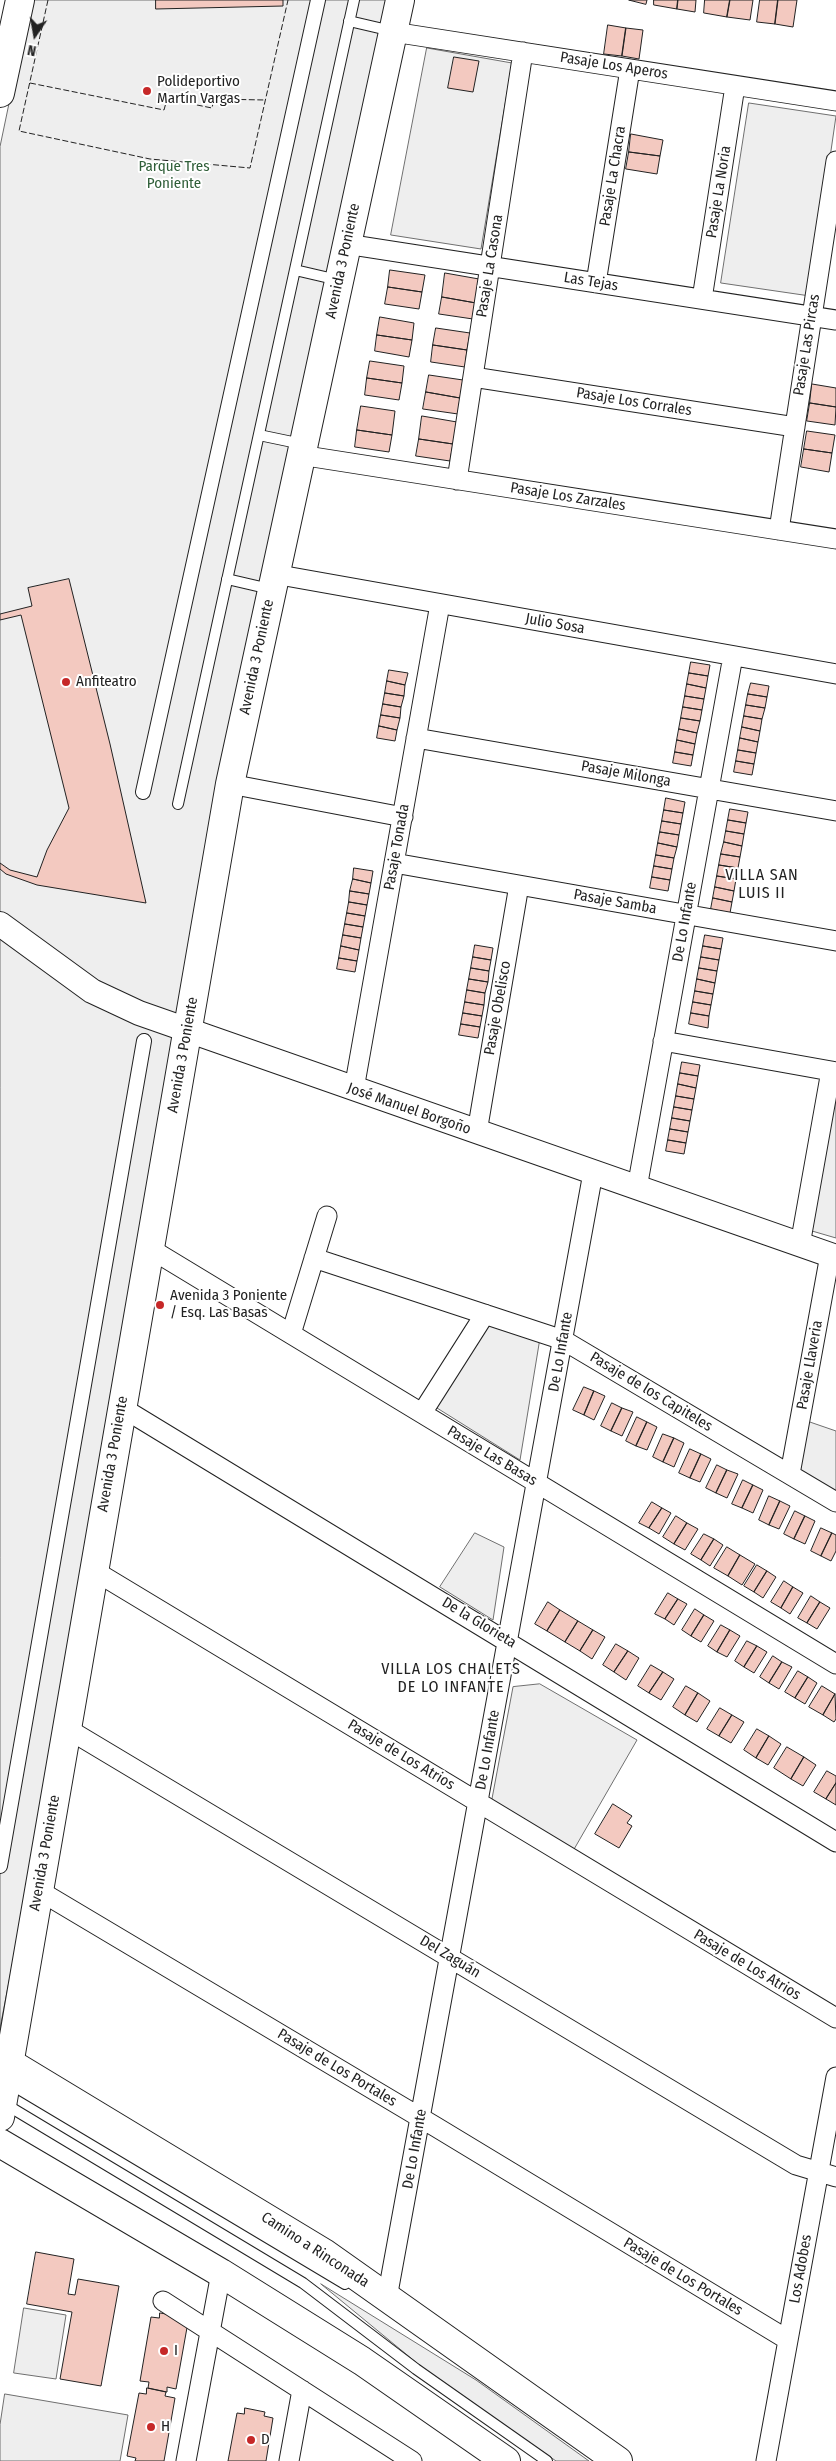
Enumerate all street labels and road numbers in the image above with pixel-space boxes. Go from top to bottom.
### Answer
street label: Pasaje Los Aperos [559,49,669,83]
street label: Pasaje La Chacra [596,125,630,227]
street label: Pasaje La Noria [703,145,735,239]
street label: Avenida 3 Poniente [322,202,364,320]
street label: Pasaje La Casona [473,213,507,319]
street label: Las Tejas [563,269,619,295]
street label: Pasaje Las Pircas [790,293,824,397]
street label: Pasaje Los Corrales [575,384,693,420]
street label: Pasaje Los Zarzales [509,479,627,515]
street label: Avenida 3 Poniente [236,598,278,716]
street label: Julio Sosa [524,610,586,638]
street label: Pasaje Milonga [580,757,672,791]
street label: Pasaje Tonada [381,803,413,891]
street label: De Lo Infante [669,881,701,963]
street label: Pasaje Samba [572,886,658,918]
street label: Pasaje Obelisco [481,959,515,1057]
street label: Avenida 3 Poniente [164,996,202,1114]
street label: José Manuel Borgoño [345,1079,473,1139]
street label: De Lo Infante [545,1311,577,1393]
street label: Pasaje Llaveria [793,1319,827,1411]
street label: Pasaje de los Capiteles [587,1348,715,1436]
street label: Avenida 3 Poniente [94,1395,132,1513]
street label: Pasaje Las Basas [444,1422,540,1490]
street label: De la Glorieta [439,1594,519,1652]
street label: De Lo Infante [472,1709,504,1791]
street label: Pasaje de Los Atrios [344,1716,458,1794]
street label: Avenida 3 Poniente [26,1794,64,1912]
street label: Pasaje de Los Atrios [690,1926,804,2004]
street label: Del Zaguán [416,1932,484,1982]
street label: Pasaje de Los Portales [274,2025,400,2111]
street label: De Lo Infante [399,2108,431,2190]
street label: Camino a Rinconada [258,2208,372,2292]
street label: Los Adobes [786,2233,816,2305]
street label: Pasaje de Los Portales [620,2234,746,2320]

